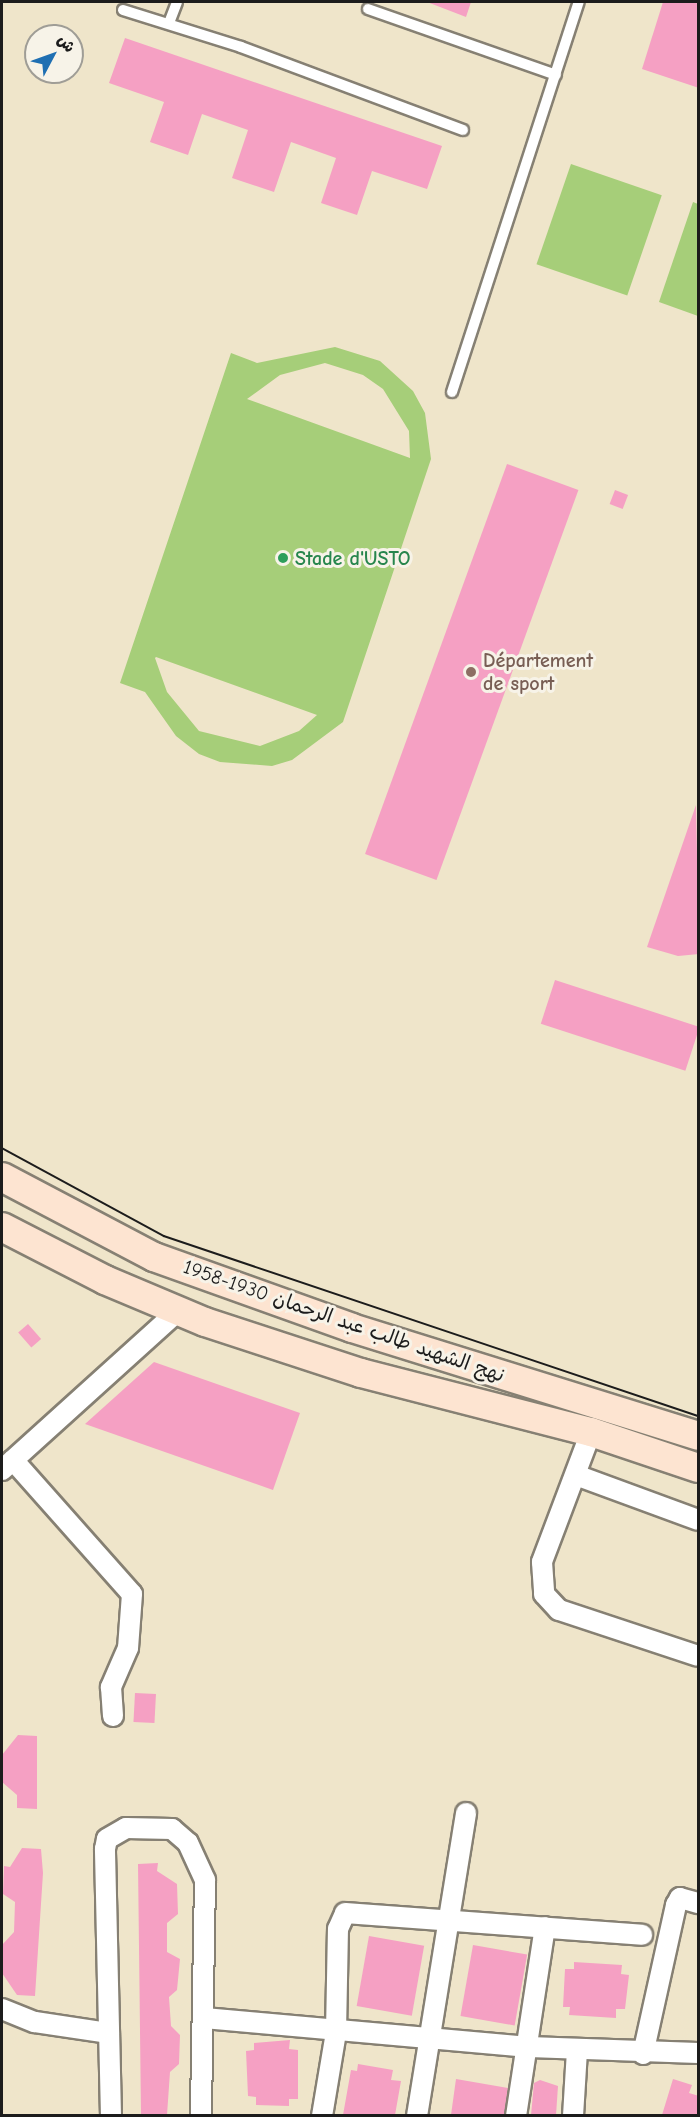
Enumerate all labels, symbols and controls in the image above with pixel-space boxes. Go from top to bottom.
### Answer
north arrow [24,24,84,84]
text: ش [54,31,79,56]
place label: Stade d'USTO [295,546,410,570]
marker: Stade d'USTO [276,551,290,565]
place label: Département de sport [483,648,593,695]
marker: Département de sport [464,665,478,679]
street label: نهج الشهيد طالب عبد الرحمان 1930-1958 [180,1255,508,1387]

